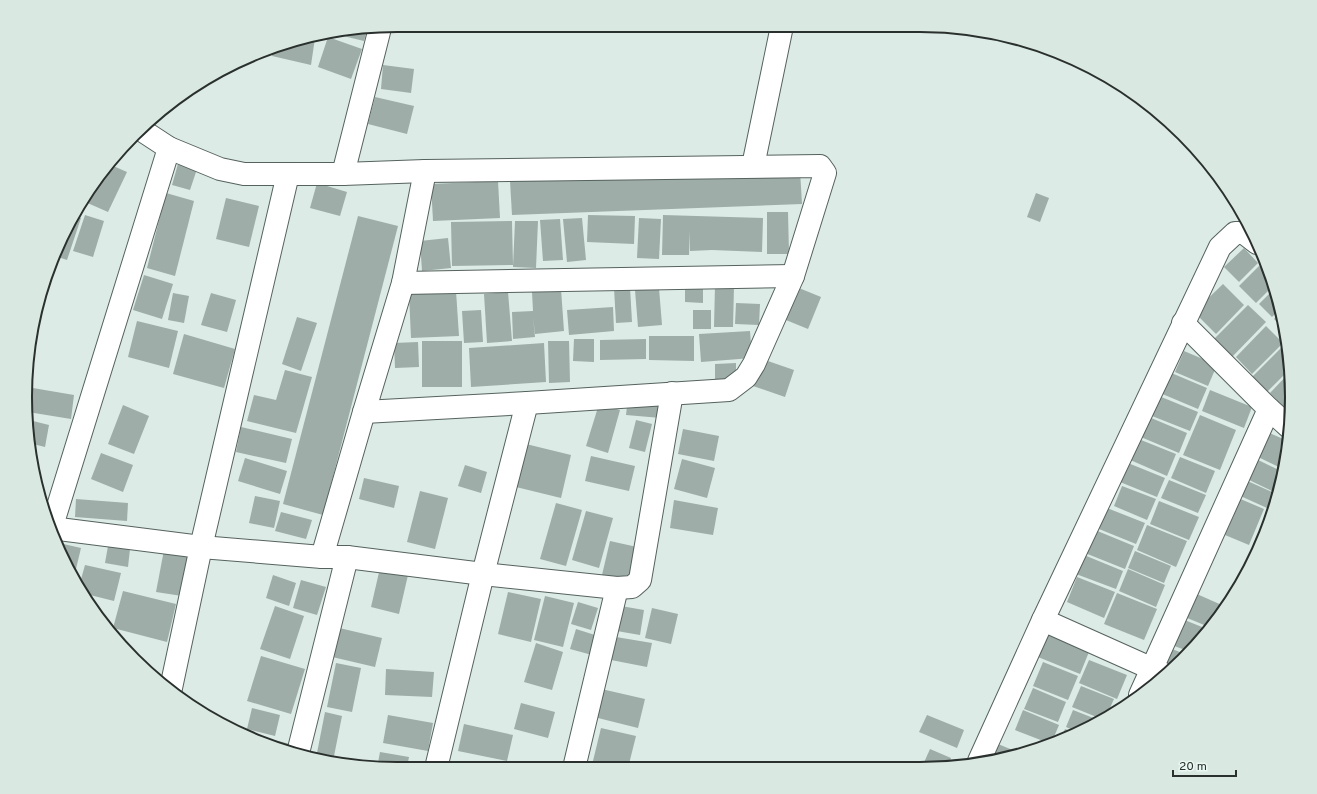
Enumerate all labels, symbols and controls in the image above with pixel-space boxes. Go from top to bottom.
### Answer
scale bar [1173,752,1236,778]
text: 20 m [1179,759,1207,775]

